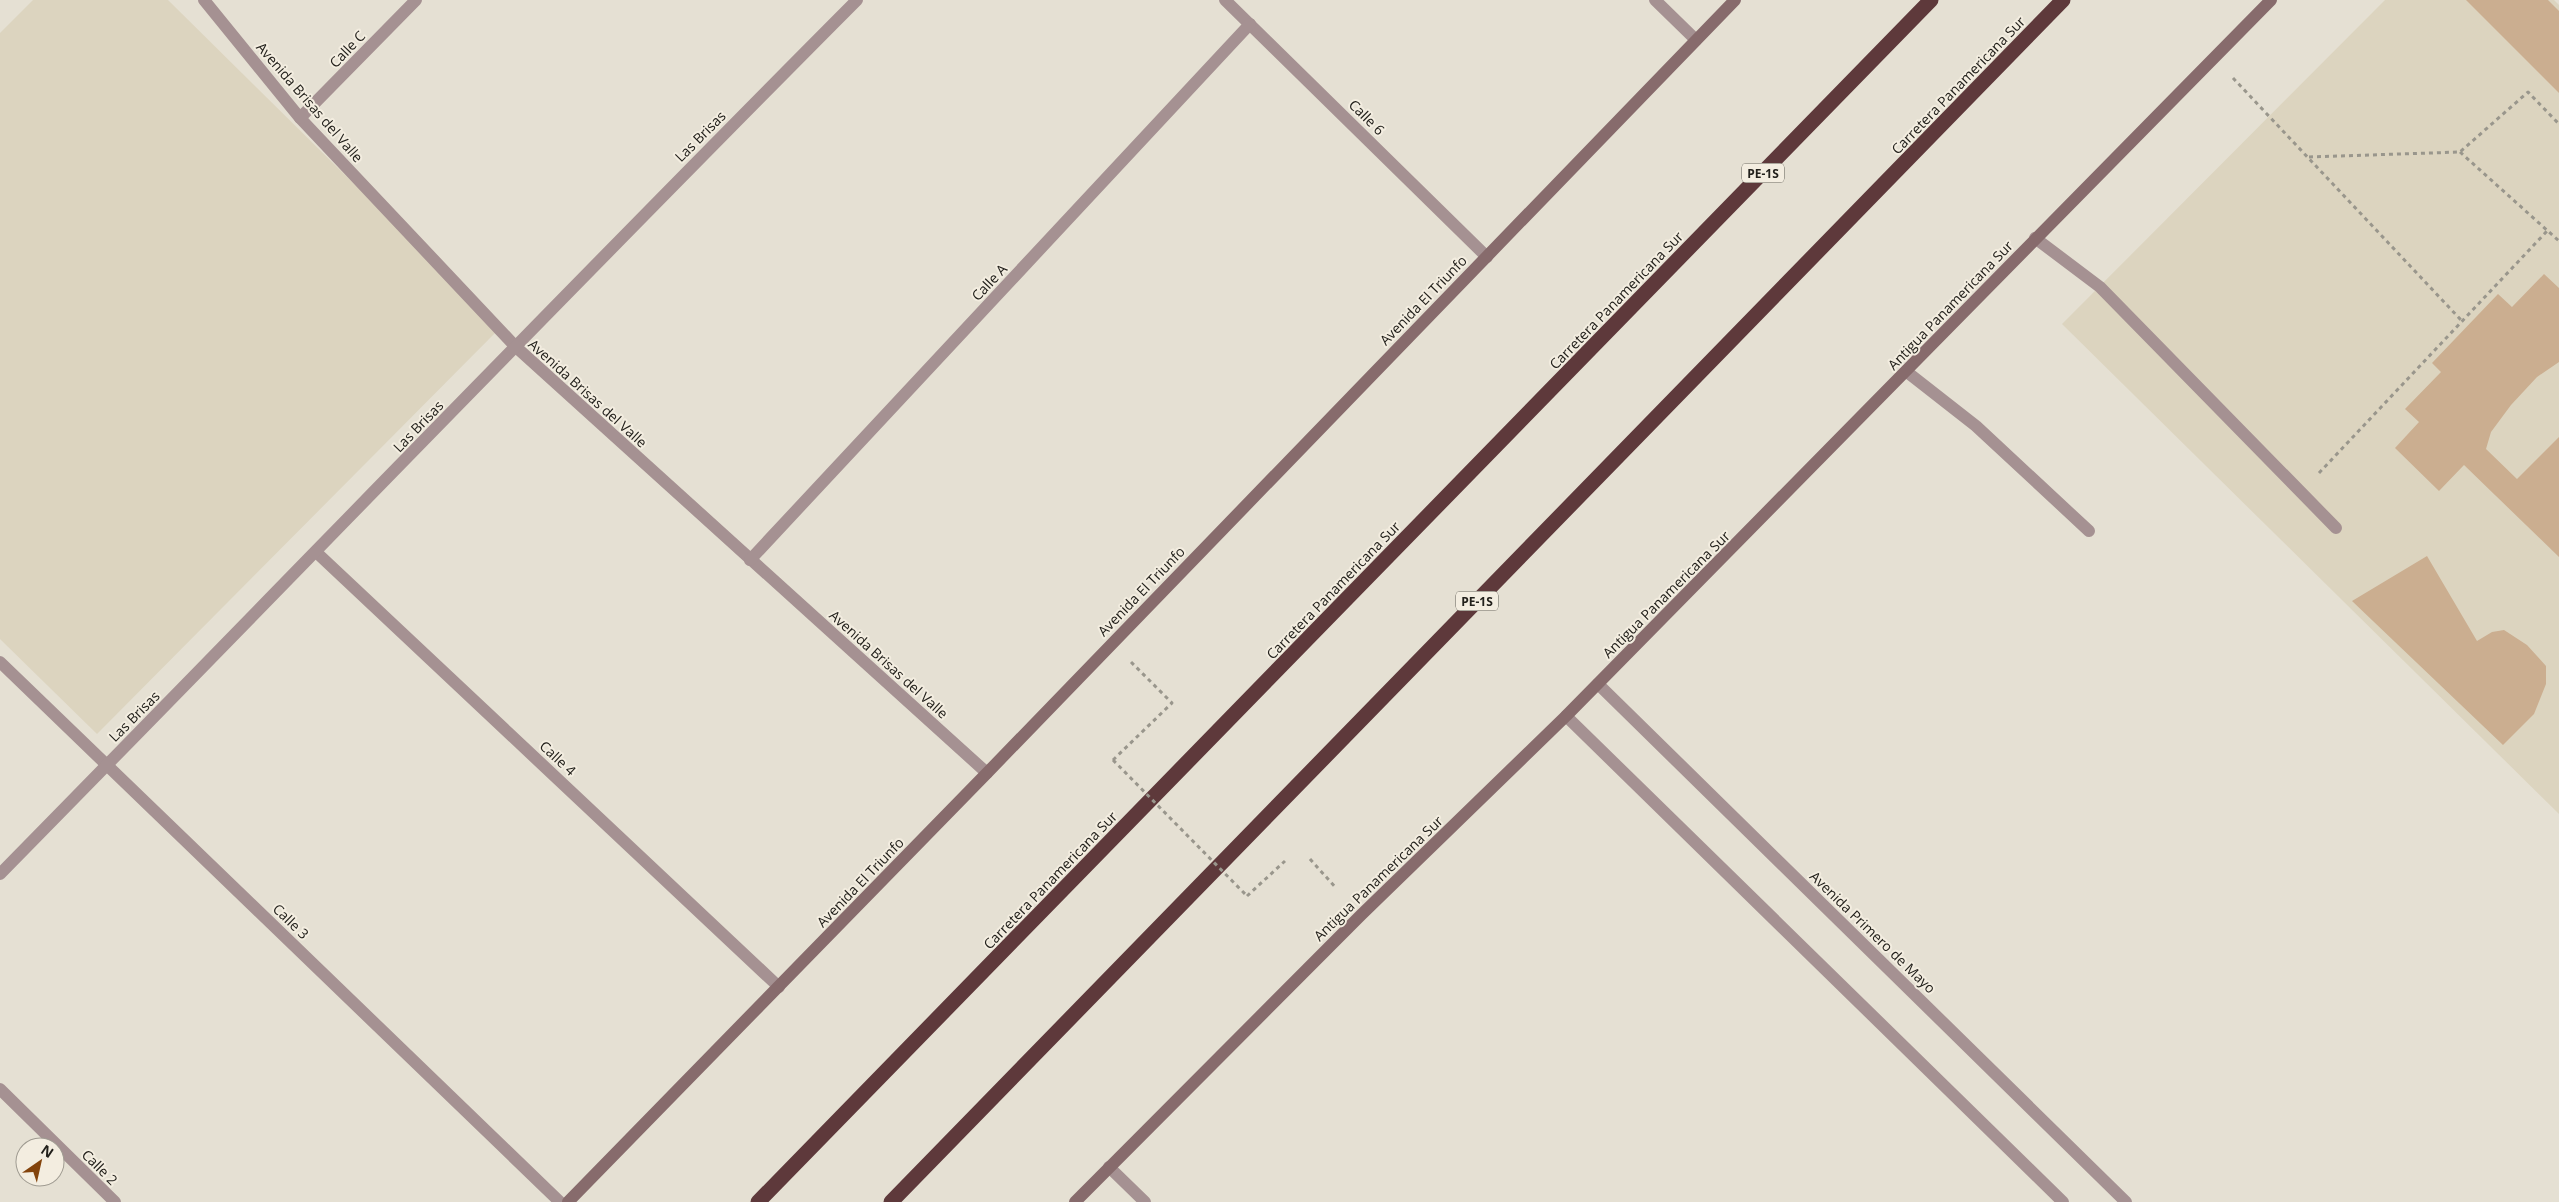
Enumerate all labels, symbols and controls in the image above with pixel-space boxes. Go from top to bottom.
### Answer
street label: Carretera Panamericana Sur [1887,12,2029,158]
street label: Calle C [325,26,369,71]
street label: Avenida Brisas del Valle [252,38,368,166]
street label: Calle 6 [1345,95,1389,139]
street label: Las Brisas [670,106,730,166]
road number: PE-1S [1742,164,1784,182]
street label: Carretera Panamericana Sur [1545,227,1687,373]
street label: Antigua Panamericana Sur [1883,236,2017,374]
street label: Avenida El Triunfo [1375,251,1471,349]
street label: Calle A [967,259,1011,305]
street label: Avenida Brisas del Valle [525,335,652,452]
street label: Las Brisas [389,396,448,456]
street label: Carretera Panamericana Sur [1262,517,1404,663]
street label: Antigua Panamericana Sur [1598,526,1734,662]
street label: Avenida El Triunfo [1093,542,1189,640]
road number: PE-1S [1456,592,1498,610]
street label: Avenida Brisas del Valle [826,606,953,723]
street label: Las Brisas [104,686,164,746]
street label: Calle 4 [536,736,580,780]
street label: Carretera Panamericana Sur [979,807,1121,953]
street label: Antigua Panamericana Sur [1309,811,1447,945]
street label: Avenida El Triunfo [812,833,908,931]
street label: Avenida Primero de Mayo [1806,867,1940,997]
street label: Calle 3 [269,899,313,943]
north arrow [15,1137,65,1187]
text: N [38,1140,58,1162]
street label: Calle 2 [78,1145,122,1189]

